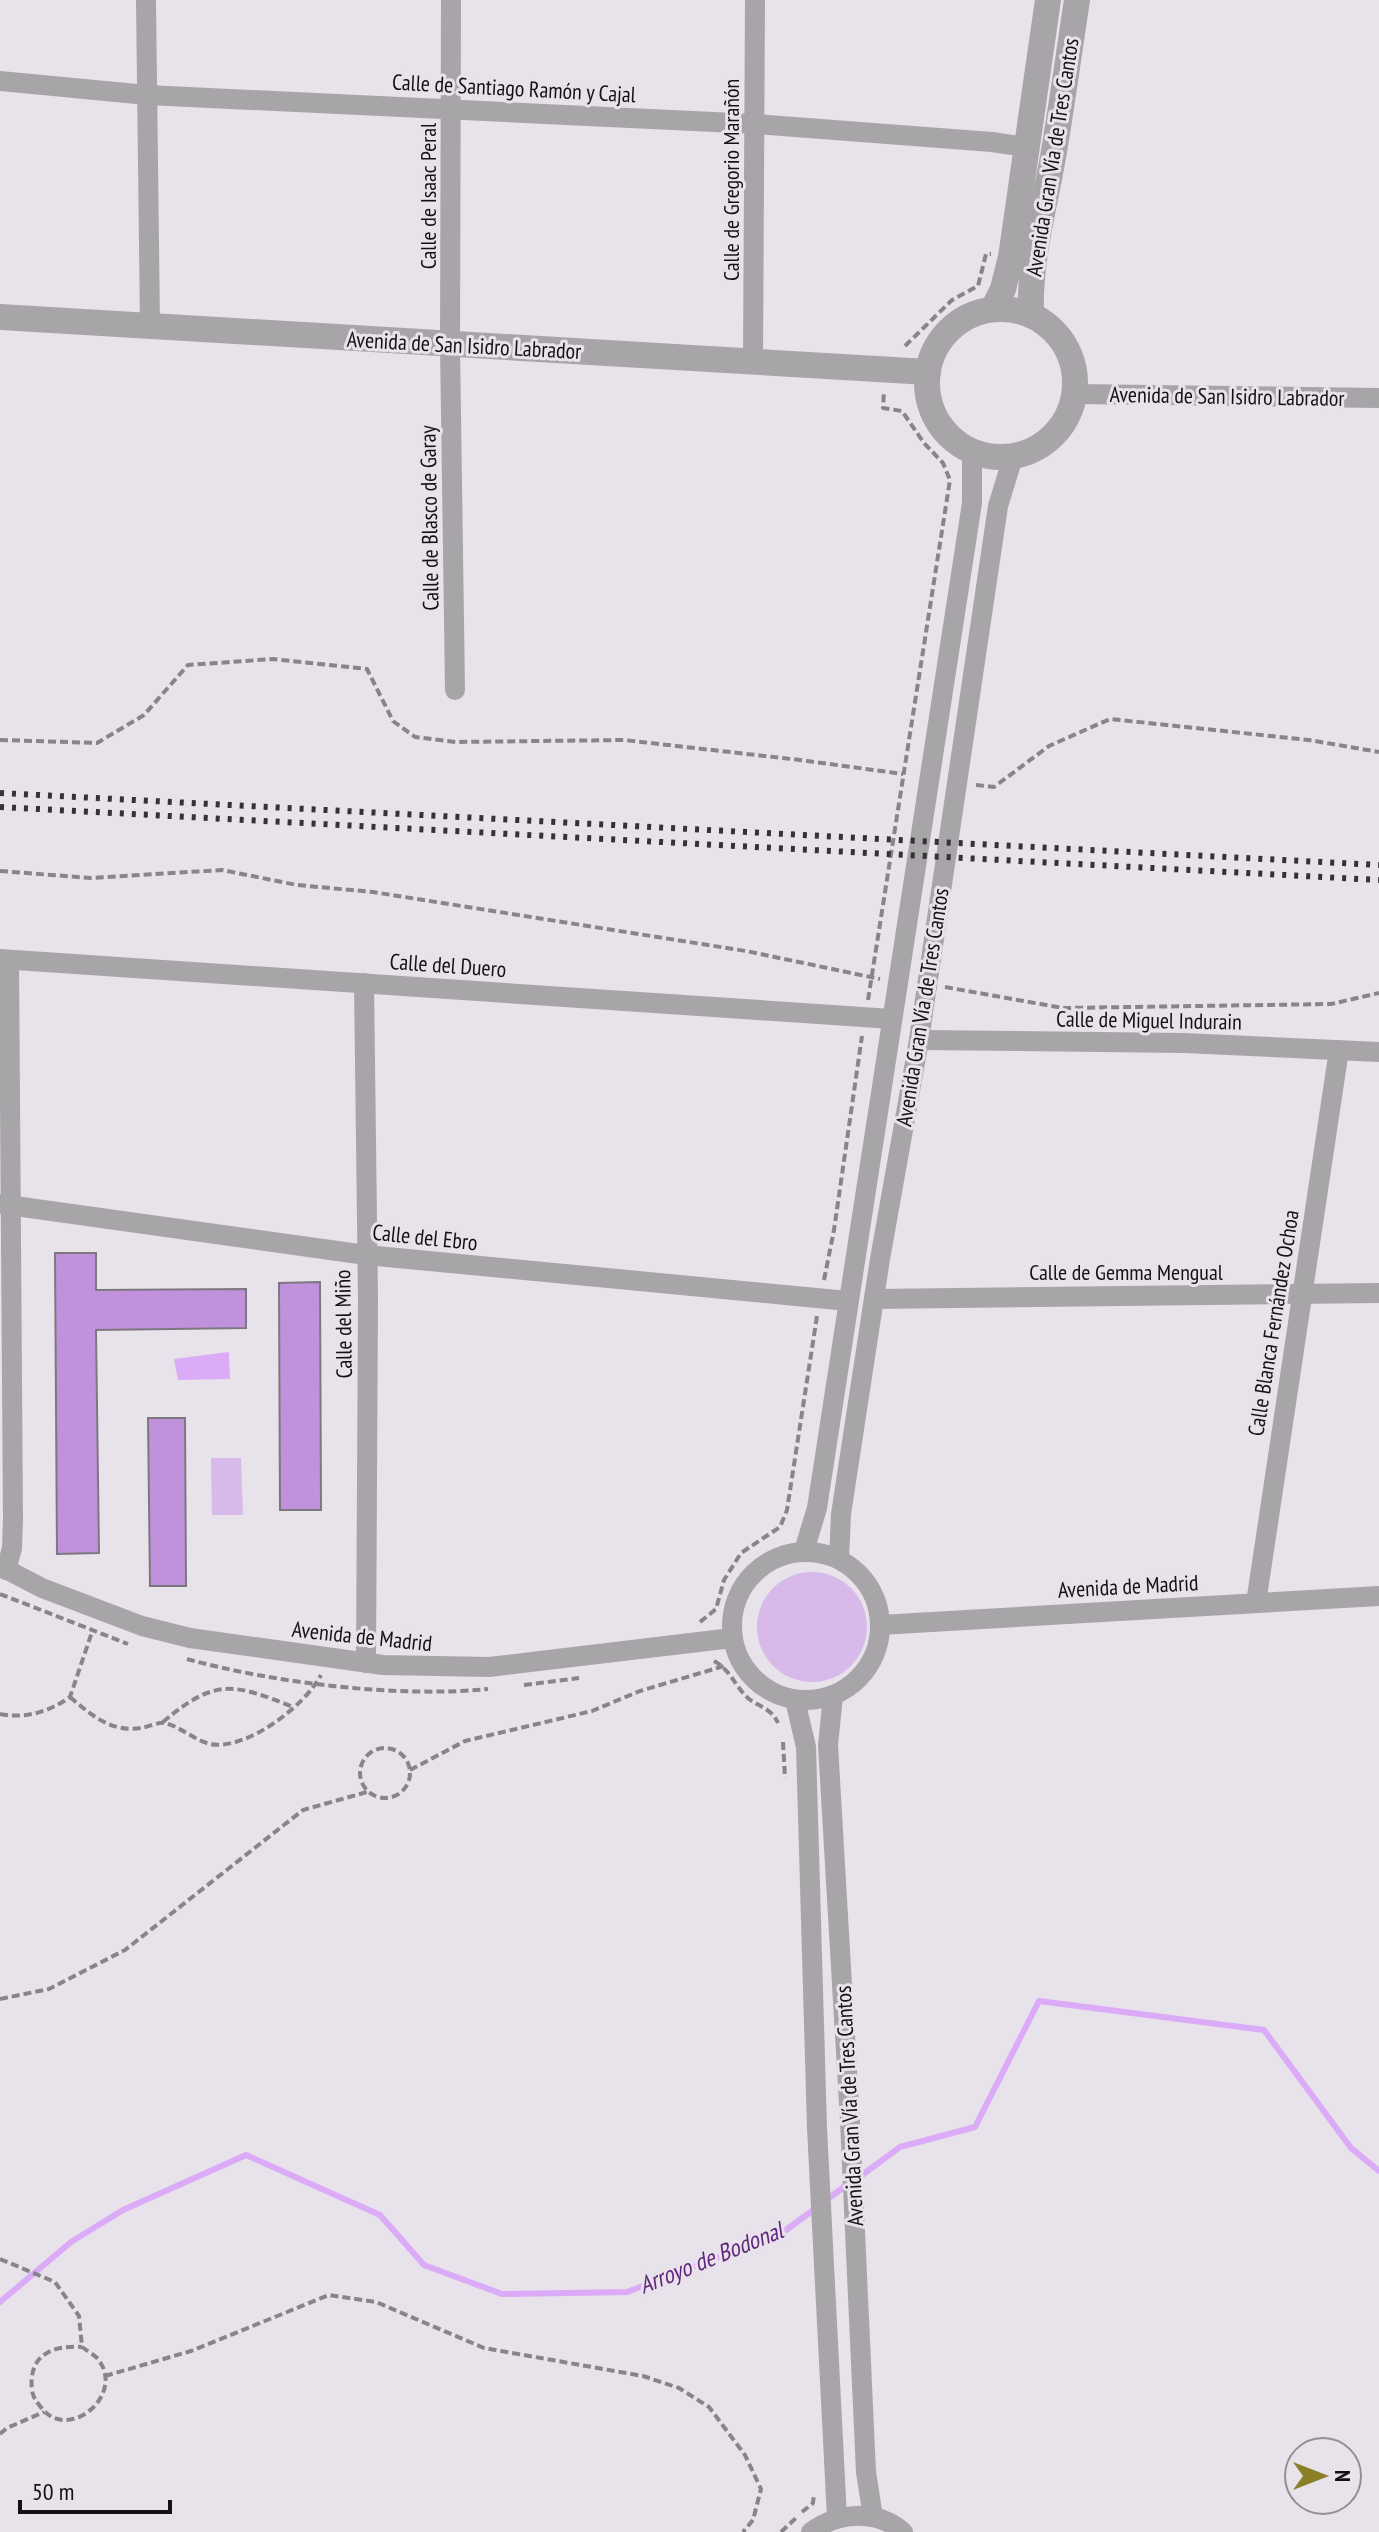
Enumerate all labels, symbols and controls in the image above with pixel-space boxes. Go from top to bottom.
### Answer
street label: Avenida Gran Vía de Tres Cantos [1019,36,1085,278]
street label: Calle de Santiago Ramón y Cajal [391,68,637,108]
street label: Calle de Gregorio Marañón [717,79,745,281]
street label: Calle de Isaac Peral [414,122,442,269]
street label: Avenida de San Isidro Labrador [346,325,582,365]
street label: Avenida de San Isidro Labrador [1109,380,1345,412]
street label: Calle de Blasco de Garay [413,424,445,611]
street label: Avenida Gran Vía de Tres Cantos [889,886,955,1128]
street label: Calle del Duero [389,947,507,983]
street label: Calle de Miguel Indurain [1056,1004,1242,1036]
street label: Calle Blanca Fernández Ochoa [1241,1208,1305,1438]
street label: Calle del Ebro [371,1218,479,1256]
street label: Calle de Gemma Mengual [1029,1258,1224,1286]
street label: Calle del Miño [328,1269,358,1379]
street label: Avenida de Madrid [1057,1568,1199,1604]
street label: Avenida de Madrid [291,1615,433,1657]
street label: Avenida Gran Vía de Tres Cantos [829,1985,869,2227]
water label: Arroyo de Bodonal [634,2214,790,2301]
north arrow [1283,2436,1363,2516]
scale bar [20,2464,170,2514]
text: N [1329,2470,1357,2482]
text: 50 m [32,2476,74,2507]

